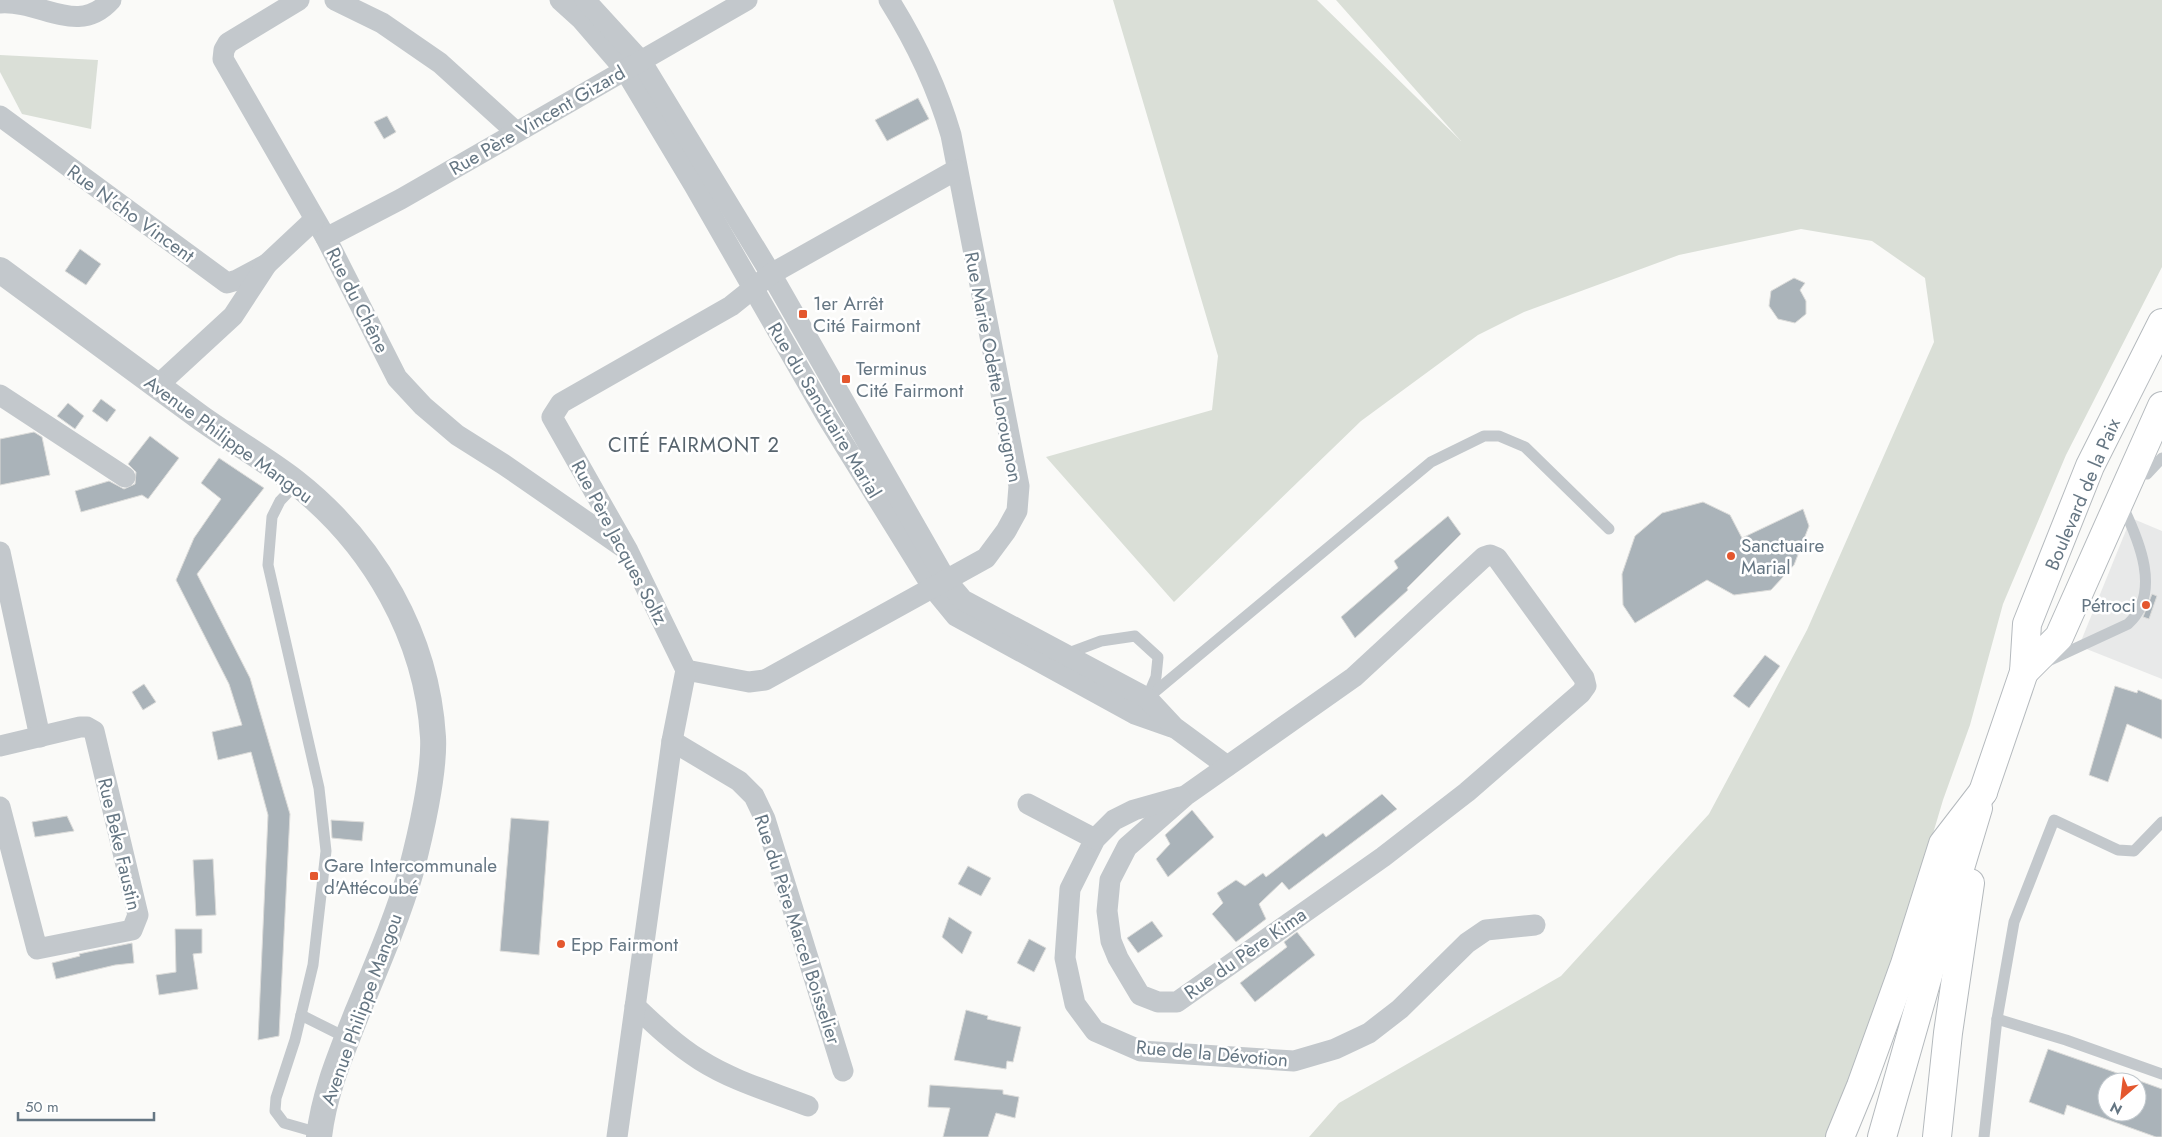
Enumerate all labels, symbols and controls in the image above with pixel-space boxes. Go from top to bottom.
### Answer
street label: Rue Père Vincent Gizard [444,59,630,182]
street label: Rue N'cho Vincent [62,158,200,269]
street label: Rue du Chêne [319,243,396,358]
street label: Rue Marie Odette Lorougnon [958,249,1029,485]
place label: 1er Arrêt Cité Fairmont [813,290,921,339]
marker: 1er Arrêt Cité Fairmont [797,308,809,320]
street label: Rue du Sanctuaire Marial [761,317,888,503]
place label: Terminus Cité Fairmont [856,355,964,404]
street label: Avenue Philippe Mangou [139,369,318,510]
marker: Terminus Cité Fairmont [840,373,852,385]
street label: Boulevard de la Paix [2038,414,2127,574]
district label: CITÉ FAIRMONT 2 [608,431,780,460]
street label: Rue Père Jacques Soltz [565,455,674,629]
place label: Sanctuaire Marial [1741,532,1824,581]
marker: Sanctuaire Marial [1725,550,1737,562]
place label: Pétroci [2081,592,2136,619]
marker: Pétroci [2140,599,2152,611]
street label: Rue Beke Faustin [91,775,148,913]
street label: Rue du Père Marcel Boisselier [748,811,848,1048]
place label: Gare Intercommunale d'Attécoubé [324,852,497,901]
marker: Gare Intercommunale d'Attécoubé [308,870,320,882]
street label: Rue du Père Kima [1179,901,1312,1006]
street label: Avenue Philippe Mangou [314,909,409,1109]
place label: Epp Fairmont [571,931,679,958]
marker: Epp Fairmont [555,938,567,950]
street label: Rue de la Dévotion [1135,1033,1289,1074]
north arrow [2097,1072,2147,1122]
scale bar [18,1090,154,1122]
text: 50 m [25,1096,59,1118]
text: N [2106,1097,2126,1120]

